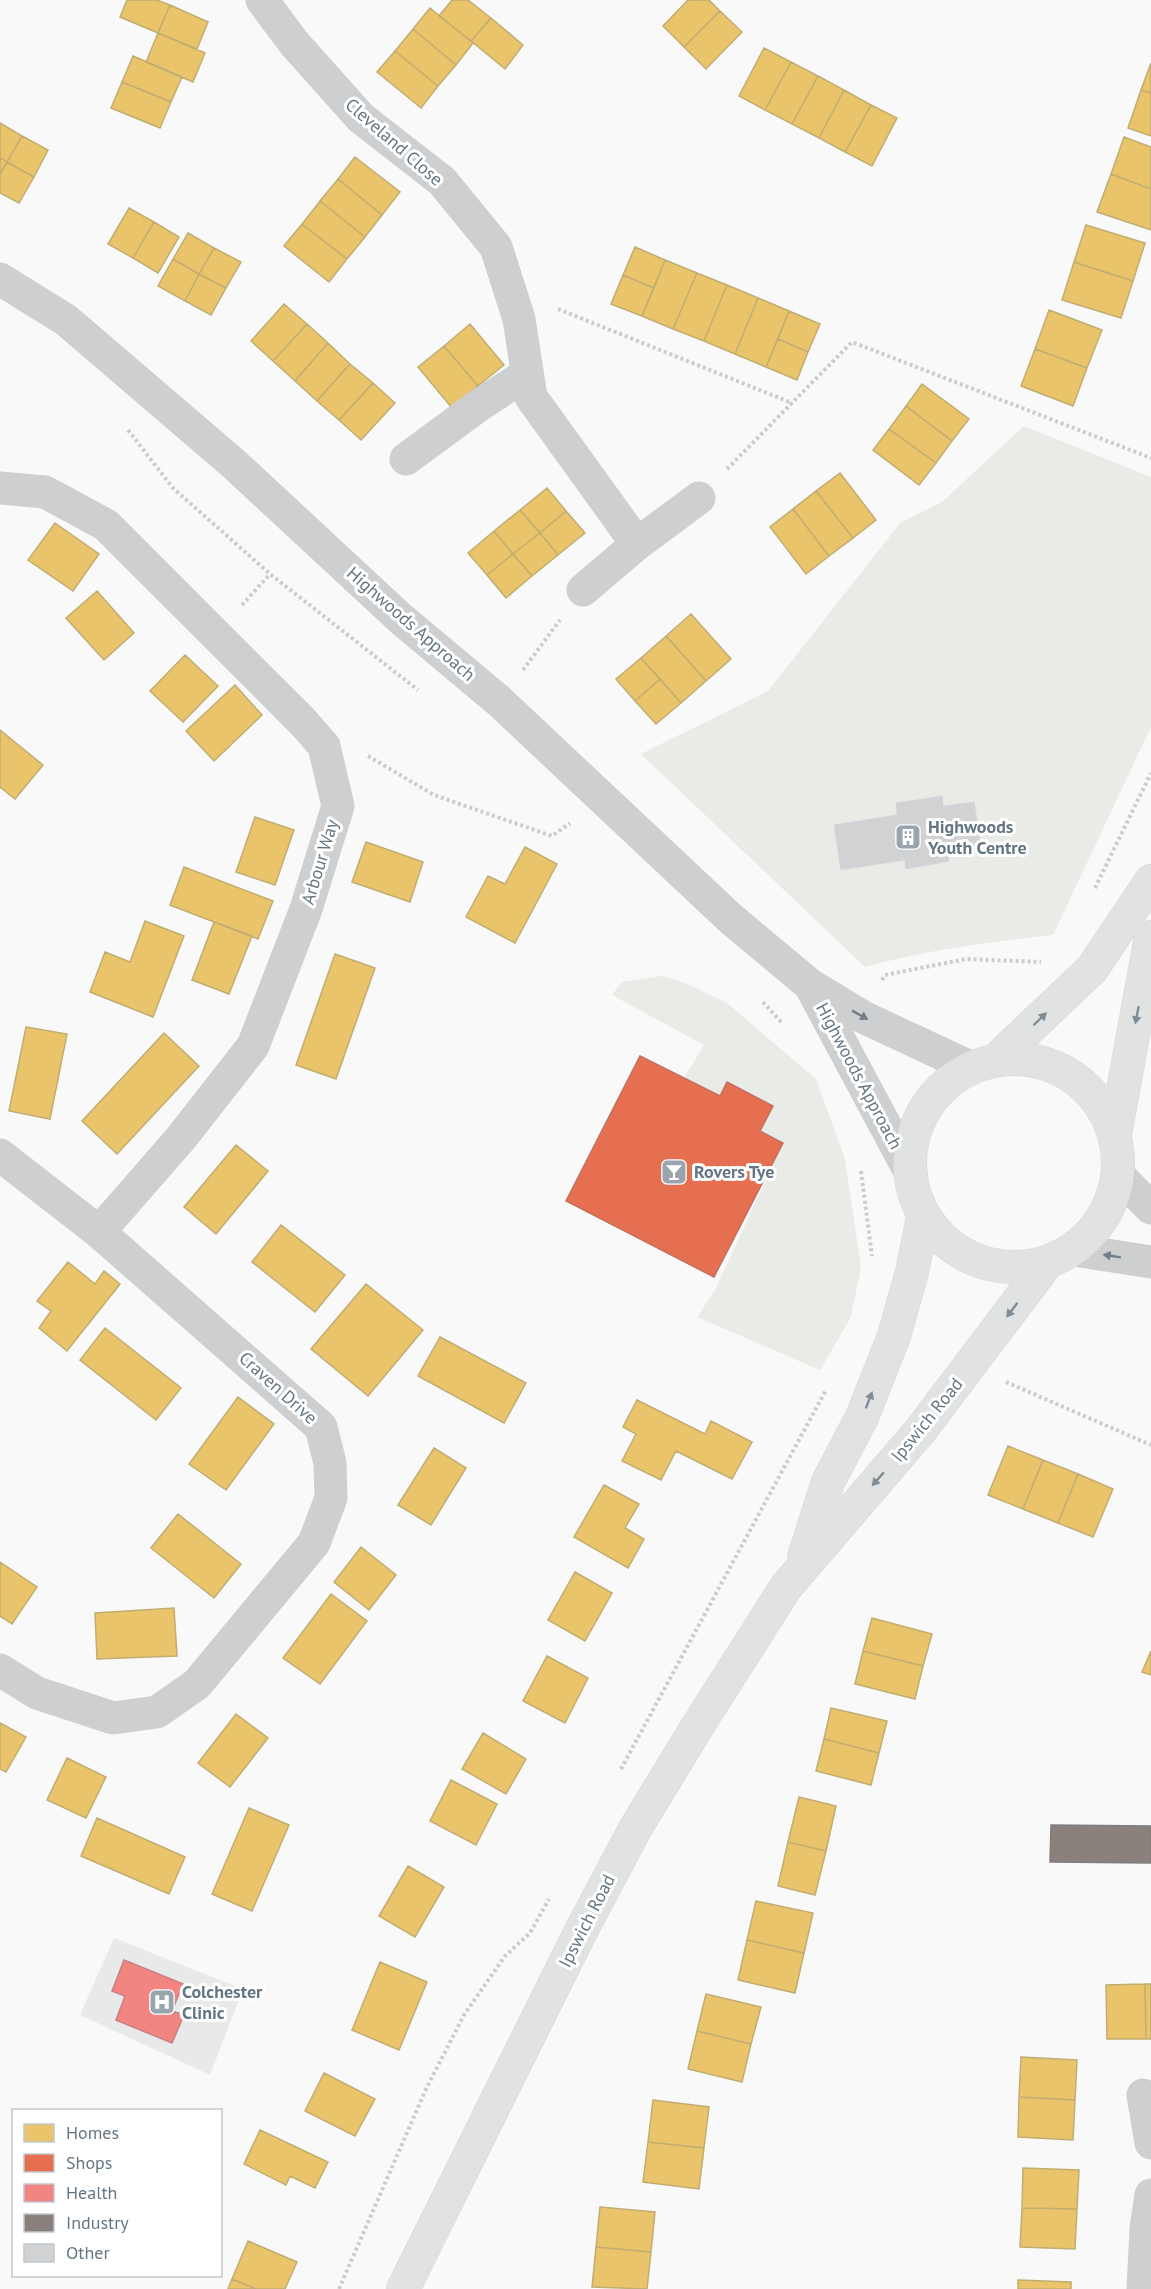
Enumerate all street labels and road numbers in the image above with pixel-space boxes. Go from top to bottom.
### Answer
street label: Cleveland Close [341,93,448,190]
street label: Highwoods Approach [342,562,480,686]
street label: Arbour Way [296,816,344,907]
street label: Highwoods Approach [811,998,908,1153]
street label: Craven Drive [234,1346,322,1429]
street label: Ipswich Road [886,1373,967,1466]
street label: Ipswich Road [553,1870,620,1971]

